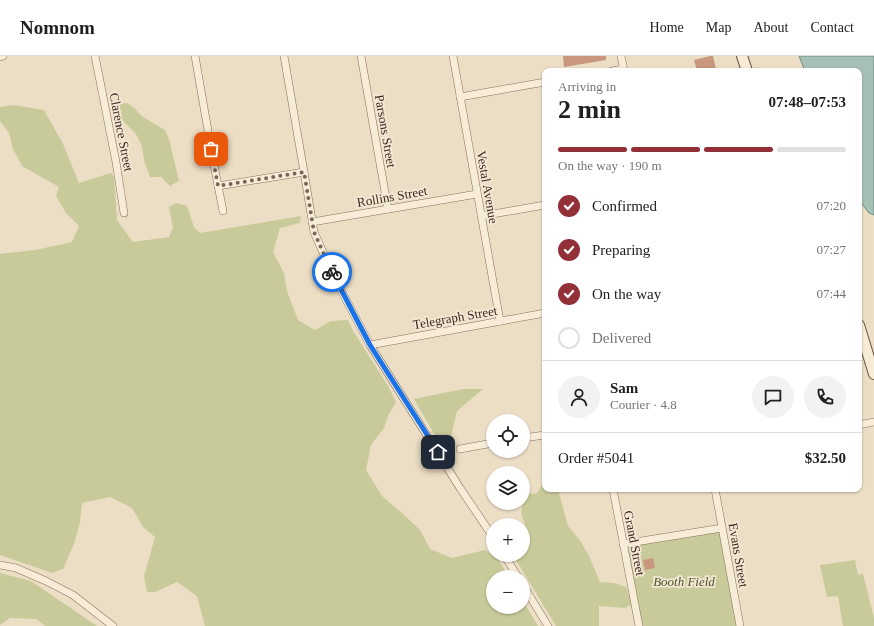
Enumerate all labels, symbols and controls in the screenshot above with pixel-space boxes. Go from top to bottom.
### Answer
text: Nomnom [20,17,95,38]
text: Home [650,20,684,35]
text: Map [706,20,731,35]
text: About [753,20,788,35]
text: Contact [810,20,854,35]
text: Arriving in [558,79,616,94]
street label: Clarence Street [107,92,137,173]
street label: Parsons Street [372,93,399,169]
text: 07:48–07:53 [769,94,846,110]
text: 2 min [558,95,621,124]
pin [194,132,228,166]
icon: bag [200,138,222,160]
street label: Vestal Avenue [474,149,501,225]
text: On the way · 190 m [558,158,662,173]
street label: Rollins Street [356,183,429,210]
icon: check [558,195,580,217]
text: Confirmed [592,198,657,214]
text: 07:20 [816,198,846,213]
icon: check [558,239,580,261]
text: Preparing [592,242,650,258]
text: 07:27 [816,242,846,257]
courier [312,252,352,292]
icon: bike [321,261,343,283]
icon: check [558,283,580,305]
text: On the way [592,286,661,302]
text: 07:44 [816,286,846,301]
street label: Telegraph Street [412,303,499,332]
text: Delivered [592,330,651,346]
button: person [558,376,600,418]
button: chat [752,376,794,418]
button: phone [804,376,846,418]
text: Sam [610,380,638,396]
text: Courier · 4.8 [610,397,677,412]
map controls [486,414,530,614]
button: locate [486,414,530,458]
pin [421,435,455,469]
icon: home [427,441,449,463]
text: Order #5041 [558,450,634,466]
text: $32.50 [805,450,846,466]
button: layers [486,466,530,510]
street label: Grand Street [621,509,648,577]
button: + [486,518,530,562]
street label: Evans Street [725,522,752,589]
button: − [486,570,530,614]
park label: Booth Field [653,574,715,589]

